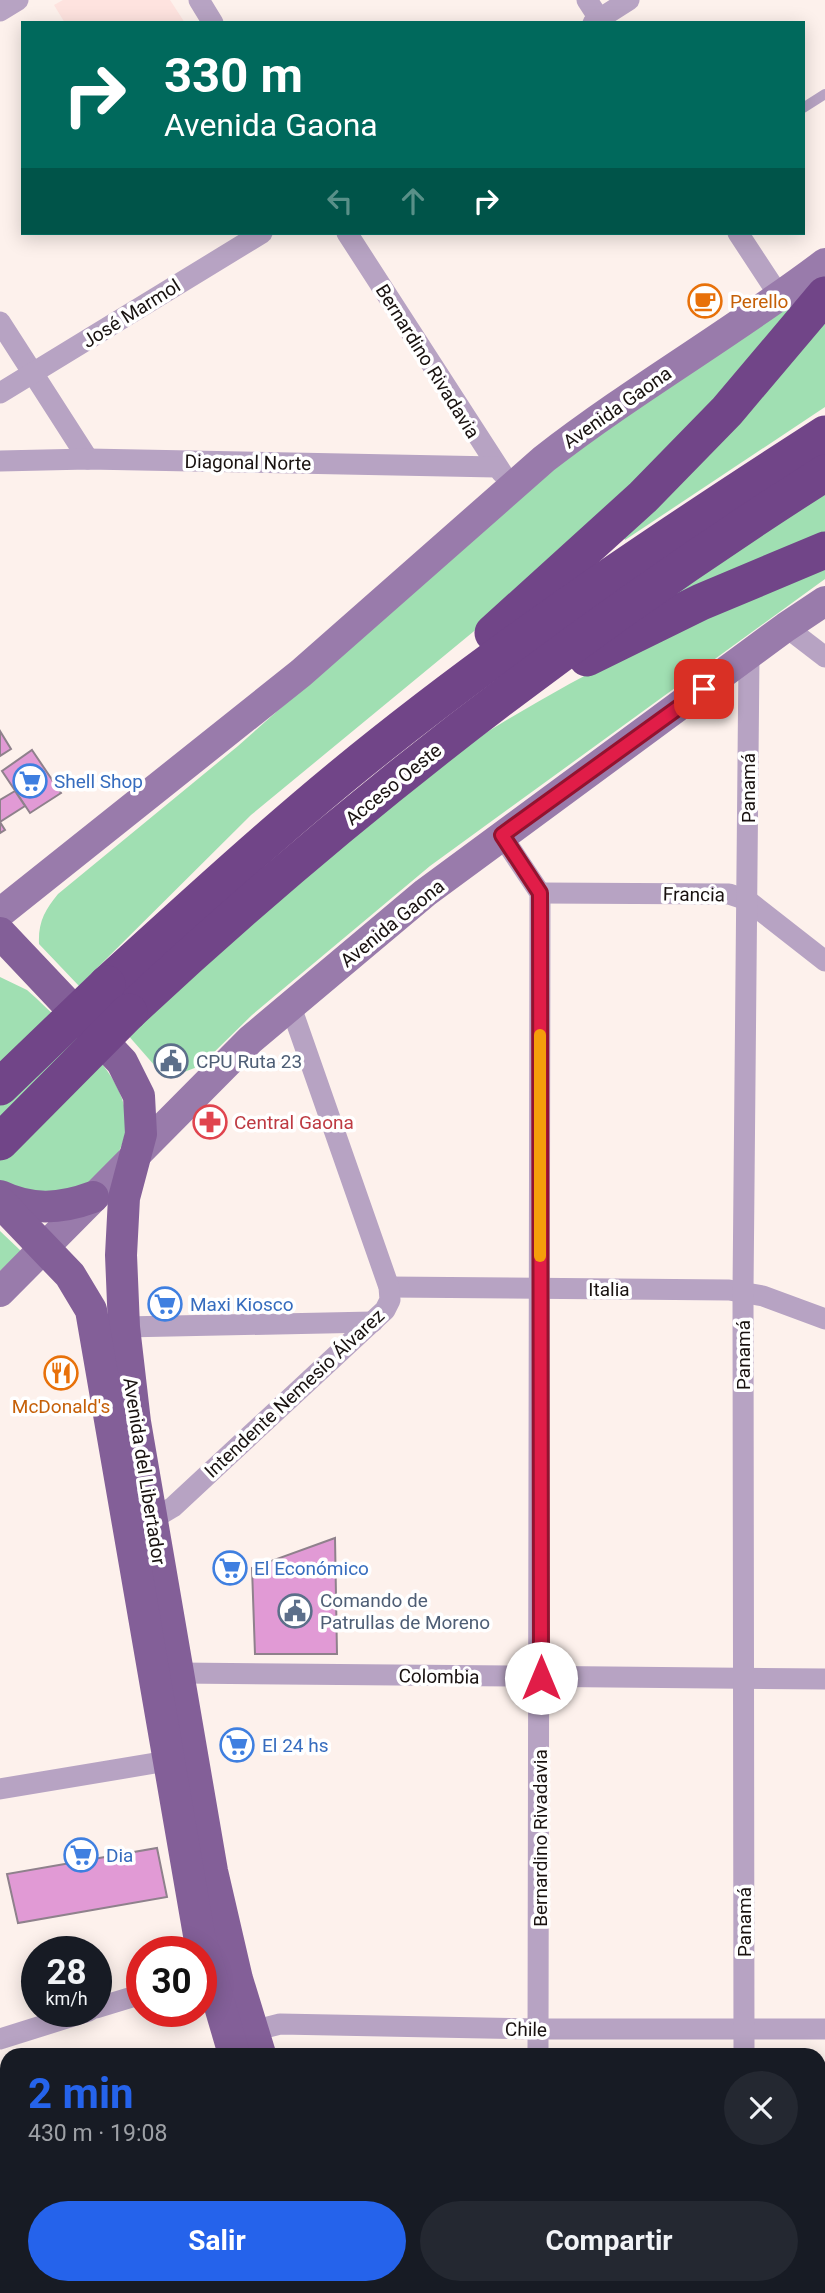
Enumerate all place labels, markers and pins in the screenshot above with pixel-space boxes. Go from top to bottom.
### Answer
cafe icon: Perello [686,282,724,320]
place label: Perello [730,290,788,313]
pin [674,659,734,719]
supermarket icon: Shell Shop [11,762,49,800]
place label: Shell Shop [54,770,143,793]
public building icon: CPU Ruta 23 [152,1042,190,1080]
place label: CPU Ruta 23 [196,1050,302,1073]
pharmacy icon: Central Gaona [191,1103,229,1141]
place label: Central Gaona [234,1111,354,1134]
supermarket icon: Maxi Kiosco [146,1285,184,1323]
place label: Maxi Kiosco [190,1293,294,1316]
restaurant icon: McDonald's [42,1354,80,1392]
place label: McDonald's [12,1395,110,1418]
supermarket icon: El Económico [211,1549,249,1587]
place label: El Económico [254,1557,369,1580]
place label: Comando de Patrullas de Moreno [320,1589,490,1634]
public building icon: Comando de Patrullas de Moreno [276,1592,314,1630]
supermarket icon: El 24 hs [218,1726,256,1764]
place label: El 24 hs [262,1734,328,1757]
supermarket icon: Dia [62,1836,100,1874]
place label: Dia [106,1844,133,1867]

